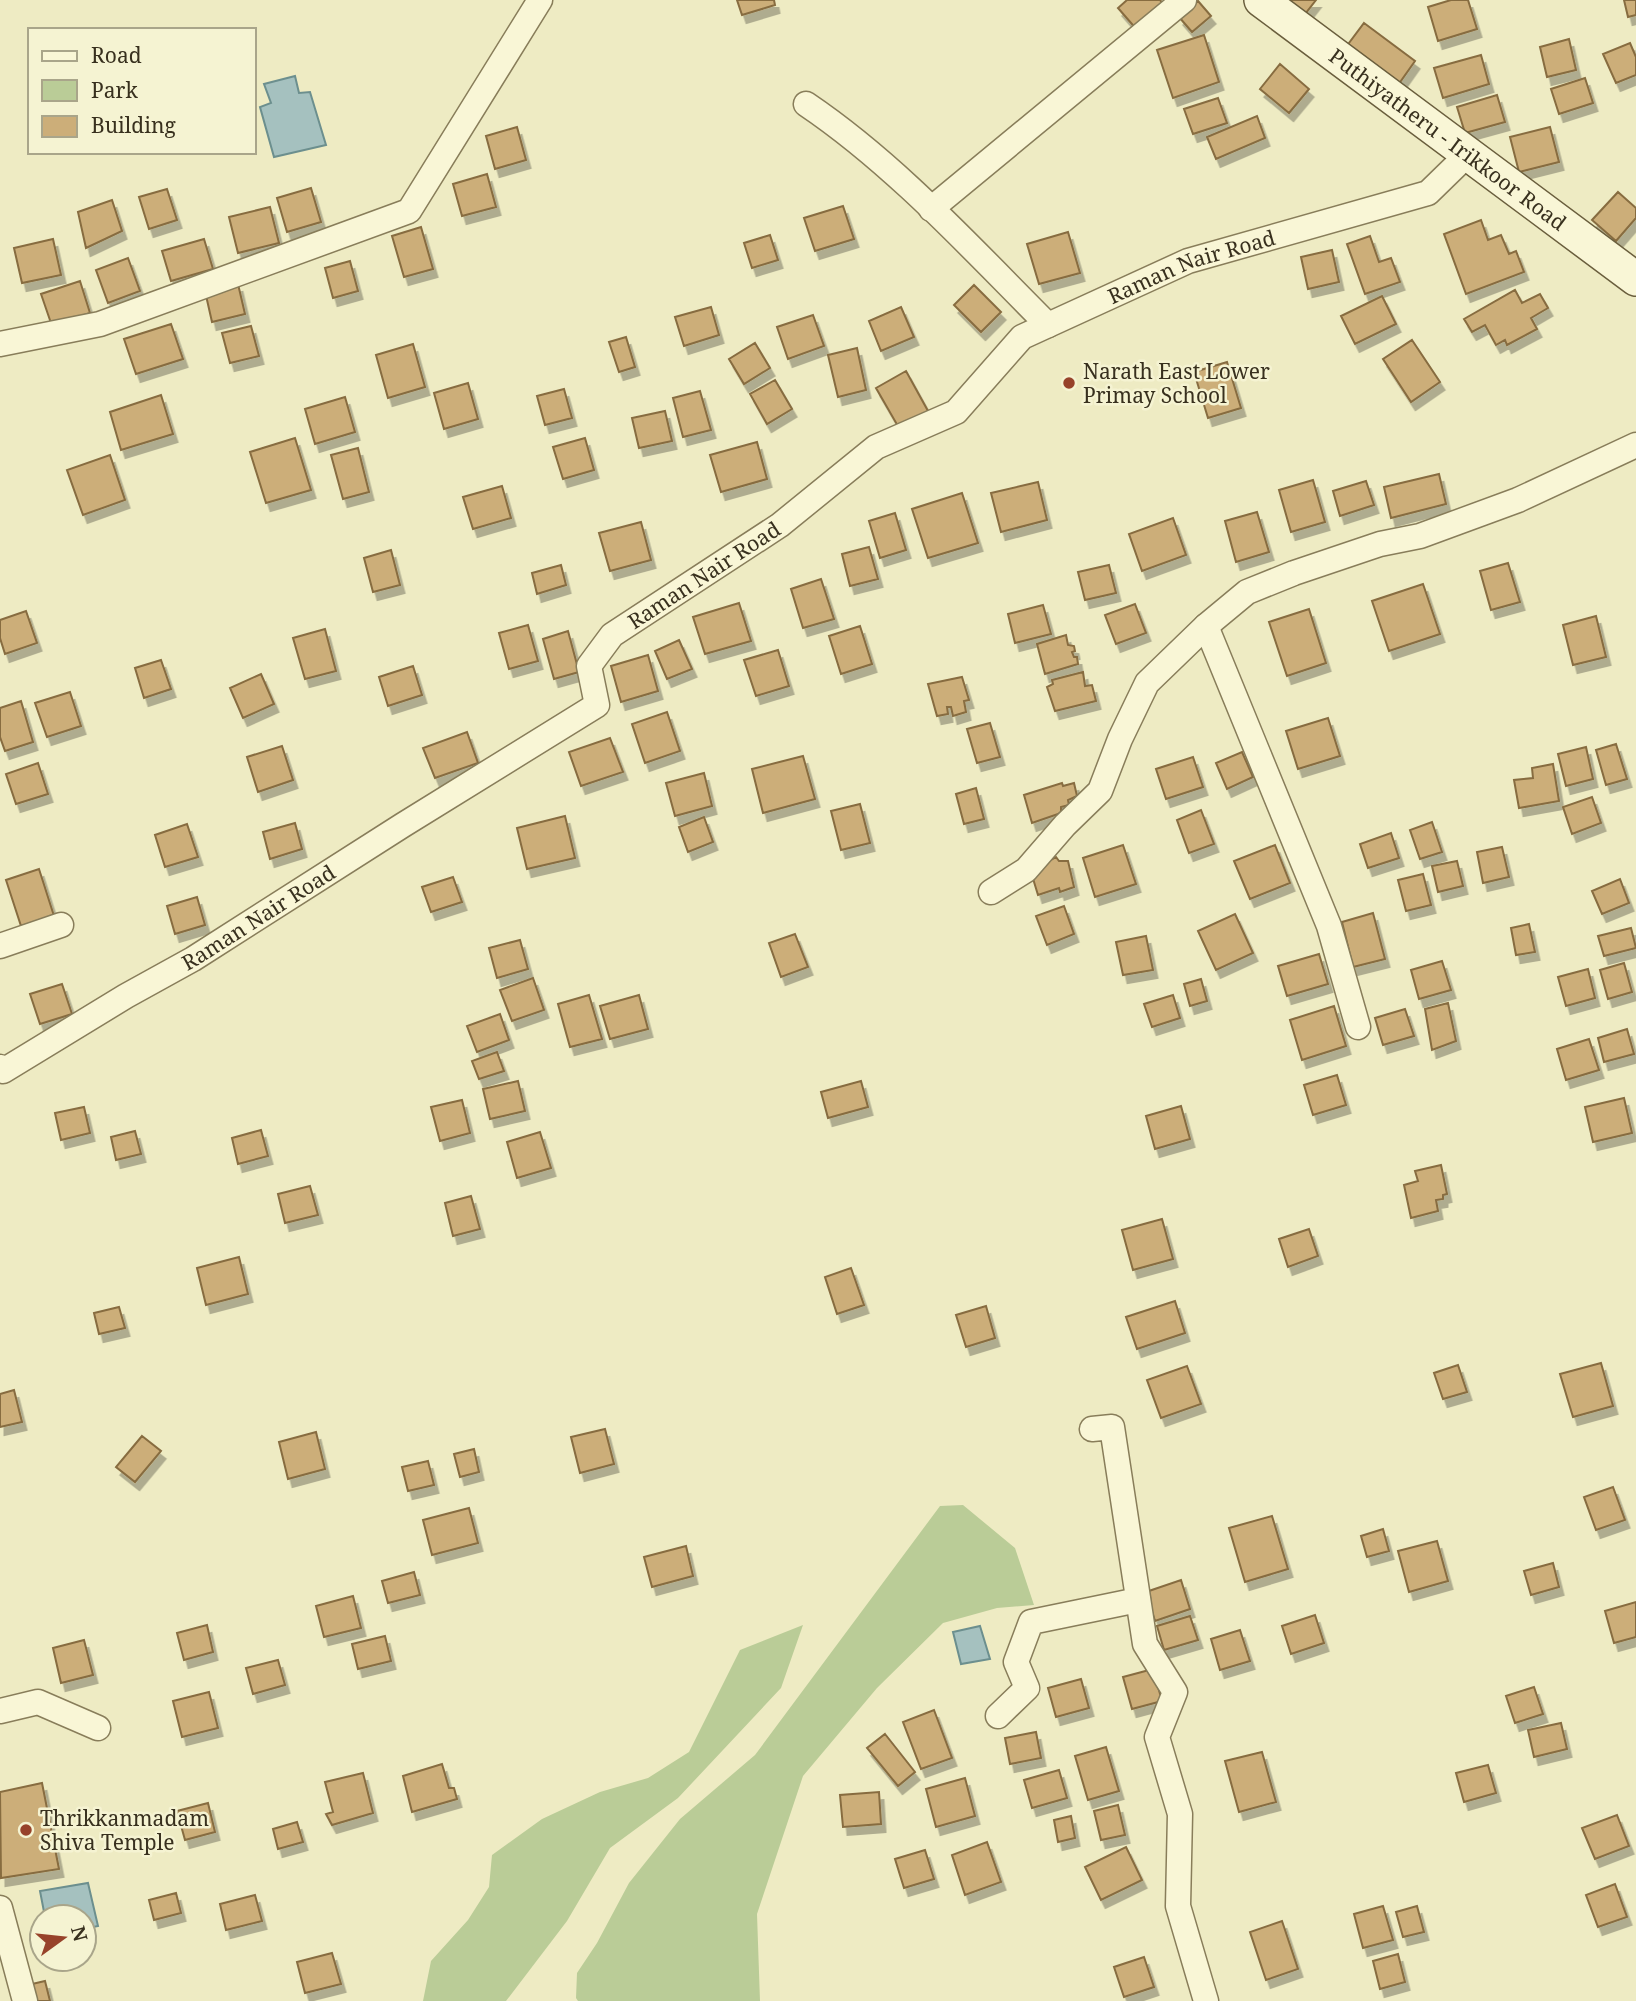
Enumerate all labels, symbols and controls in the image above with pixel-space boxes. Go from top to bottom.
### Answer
legend [28,28,256,154]
text: Road [91,41,142,69]
street label: Puthiyatheru - Irikkoor Road [1324,42,1572,237]
text: Park [91,76,138,104]
text: Building [91,111,176,139]
street label: Raman Nair Road [1103,223,1278,310]
place label: Narath East Lower Primay School [1083,357,1270,409]
marker: Narath East Lower Primay School [1061,375,1077,391]
street label: Raman Nair Road [622,515,786,635]
street label: Raman Nair Road [177,858,340,977]
place label: Thrikkanmadam Shiva Temple [40,1804,209,1856]
marker: Thrikkanmadam Shiva Temple [18,1822,34,1838]
north arrow [28,1903,98,1973]
text: N [65,1923,94,1944]

